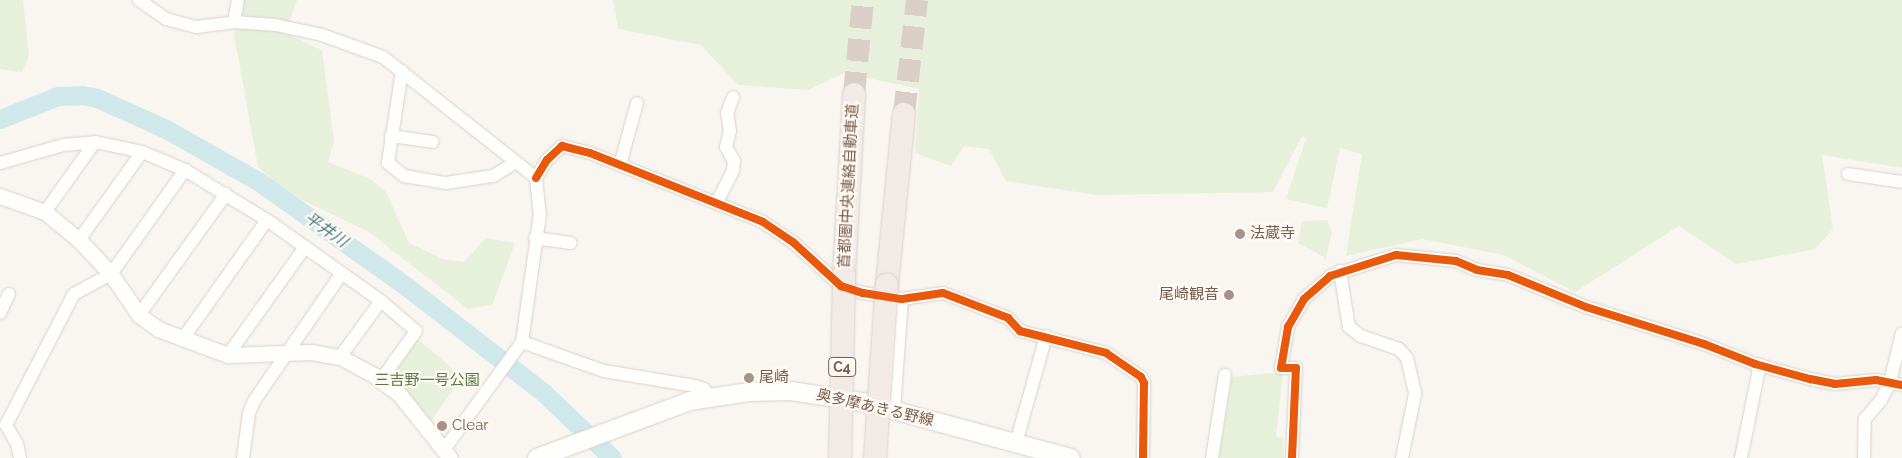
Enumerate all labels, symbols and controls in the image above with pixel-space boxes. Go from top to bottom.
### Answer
street label: 首都圏中央連絡自動車道 [836,103,862,269]
water label: 平井川 [301,208,351,252]
place label: 法蔵寺 [1250,225,1295,243]
marker: 法蔵寺 [1234,228,1246,240]
place label: 尾崎観音 [1159,286,1219,304]
marker: 尾崎観音 [1223,289,1235,301]
road number: C4 [827,356,857,378]
place label: 尾崎 [759,369,789,387]
park label: 三吉野一号公園 [375,372,479,390]
marker: 尾崎 [743,372,755,384]
street label: 奥多摩あきる野線 [815,386,935,430]
place label: Clear [452,417,489,435]
marker: Clear [436,420,448,432]

